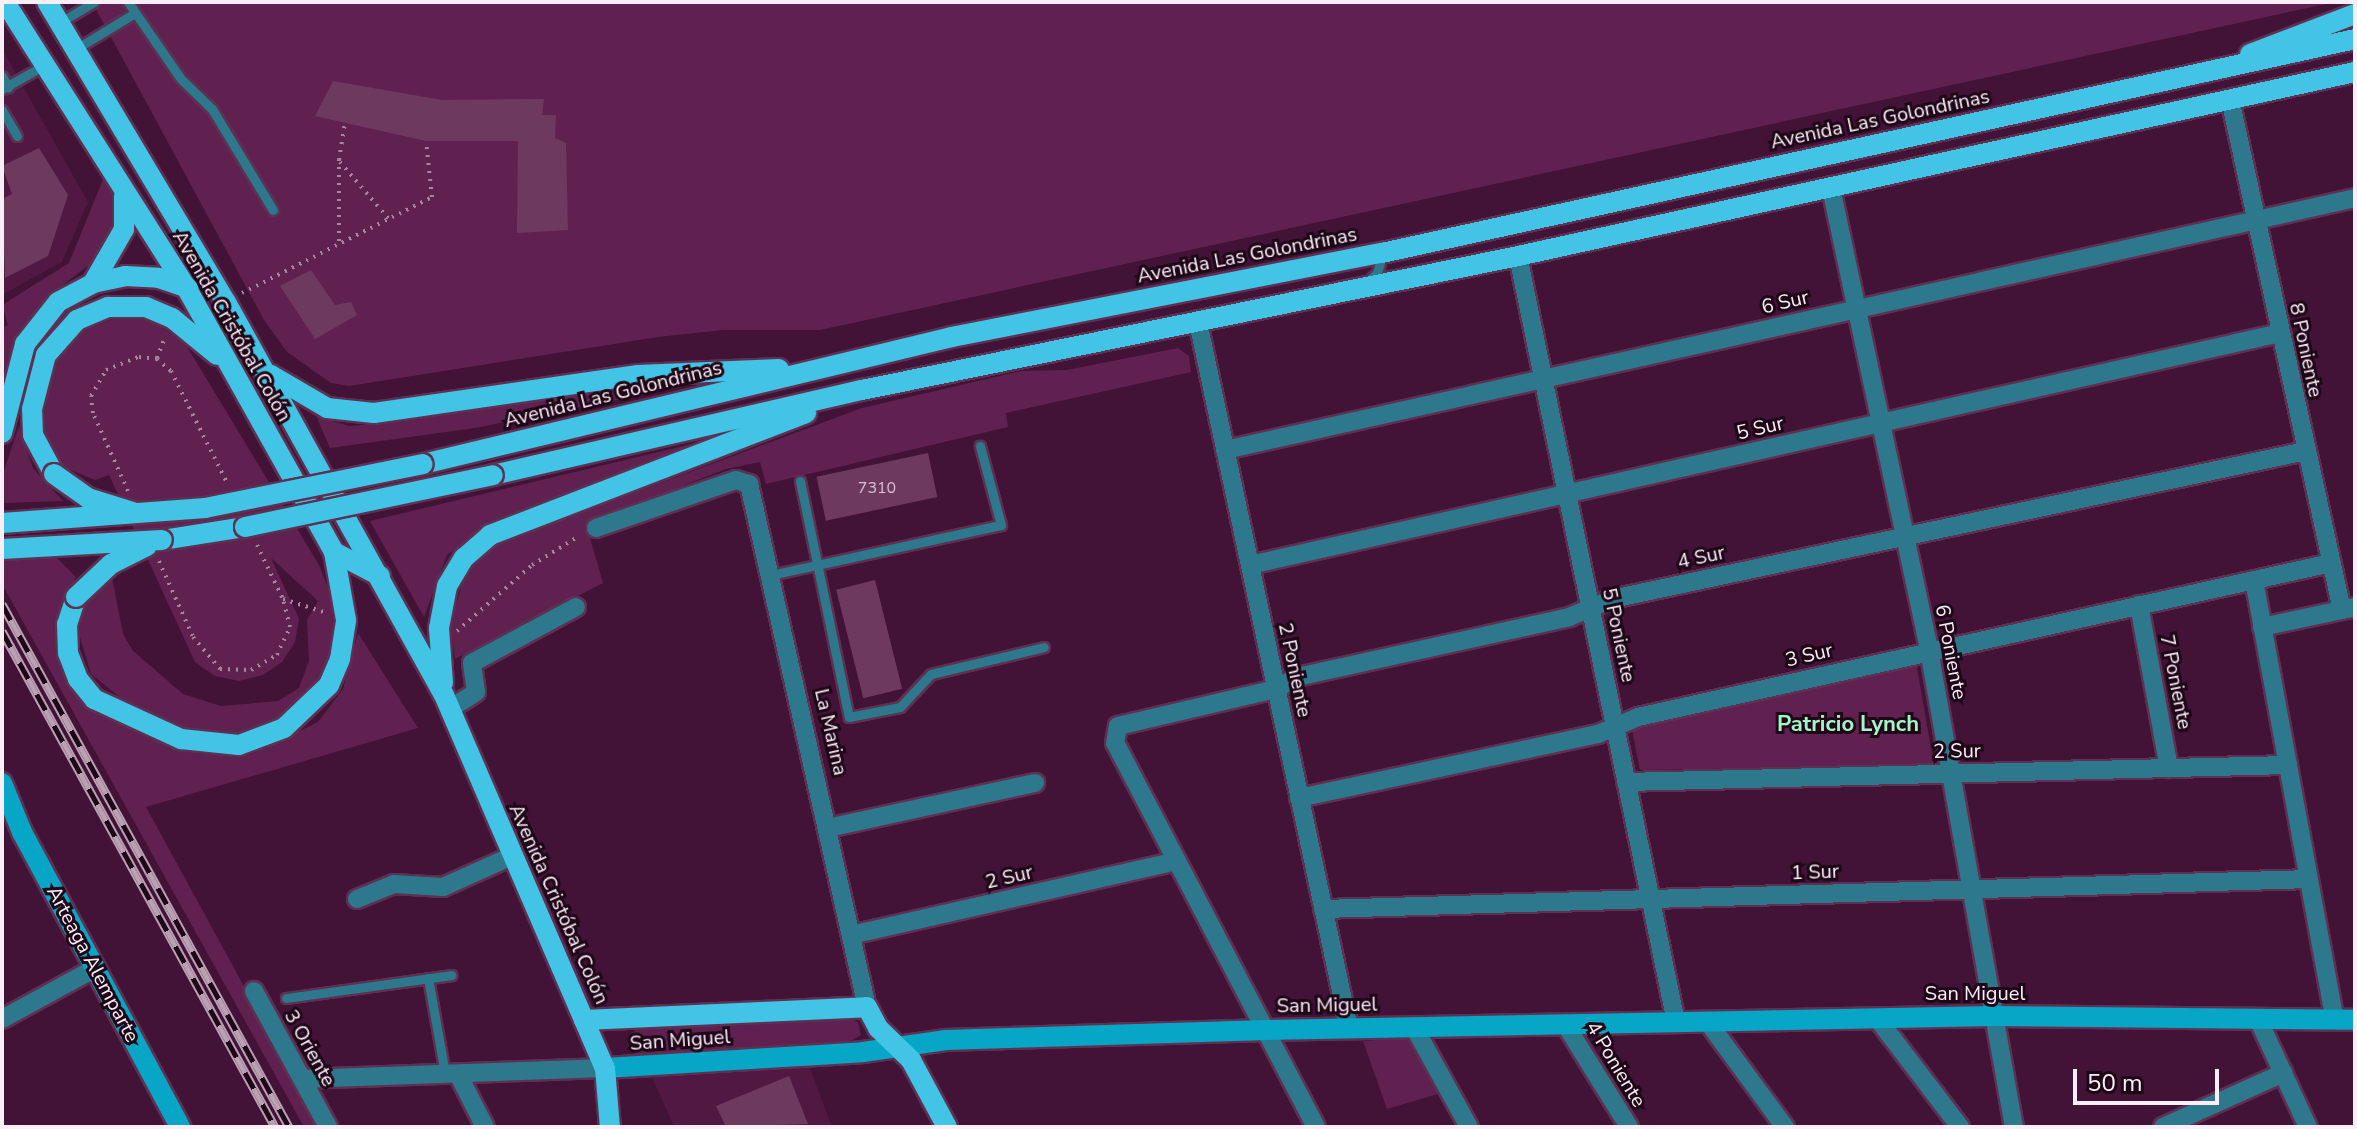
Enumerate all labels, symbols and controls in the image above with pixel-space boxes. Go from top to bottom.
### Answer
street label: Avenida Las Golondrinas [1768,84,1992,154]
street label: Avenida Las Golondrinas [1135,222,1359,288]
street label: Avenida Cristóbal Colón [167,226,297,426]
street label: 6 Sur [1759,285,1811,319]
street label: 8 Poniente [2284,301,2328,399]
street label: Avenida Las Golondrinas [502,355,724,433]
street label: 5 Sur [1734,411,1786,445]
house number: 7310 [858,478,896,498]
street label: 4 Sur [1675,540,1727,574]
street label: 5 Poniente [1597,586,1641,684]
street label: 6 Poniente [1930,603,1972,701]
street label: 2 Poniente [1273,621,1317,719]
street label: 7 Poniente [2155,633,2197,731]
street label: 3 Sur [1783,638,1835,672]
street label: La Marina [809,686,853,778]
district label: Patricio Lynch [1777,712,1919,738]
street label: 2 Sur [1933,739,1981,763]
street label: Avenida Cristóbal Colón [504,800,614,1008]
street label: 1 Sur [1791,859,1839,885]
street label: 2 Sur [983,860,1035,894]
street label: Arteaga Alemparte [42,882,144,1046]
street label: San Miguel [1925,981,2025,1005]
street label: San Miguel [1276,992,1378,1018]
street label: 3 Oriente [279,1006,341,1090]
street label: 4 Poniente [1581,1017,1651,1111]
street label: San Miguel [629,1025,731,1055]
scale bar [2077,1053,2223,1103]
text: 50 m [2087,1067,2143,1099]

